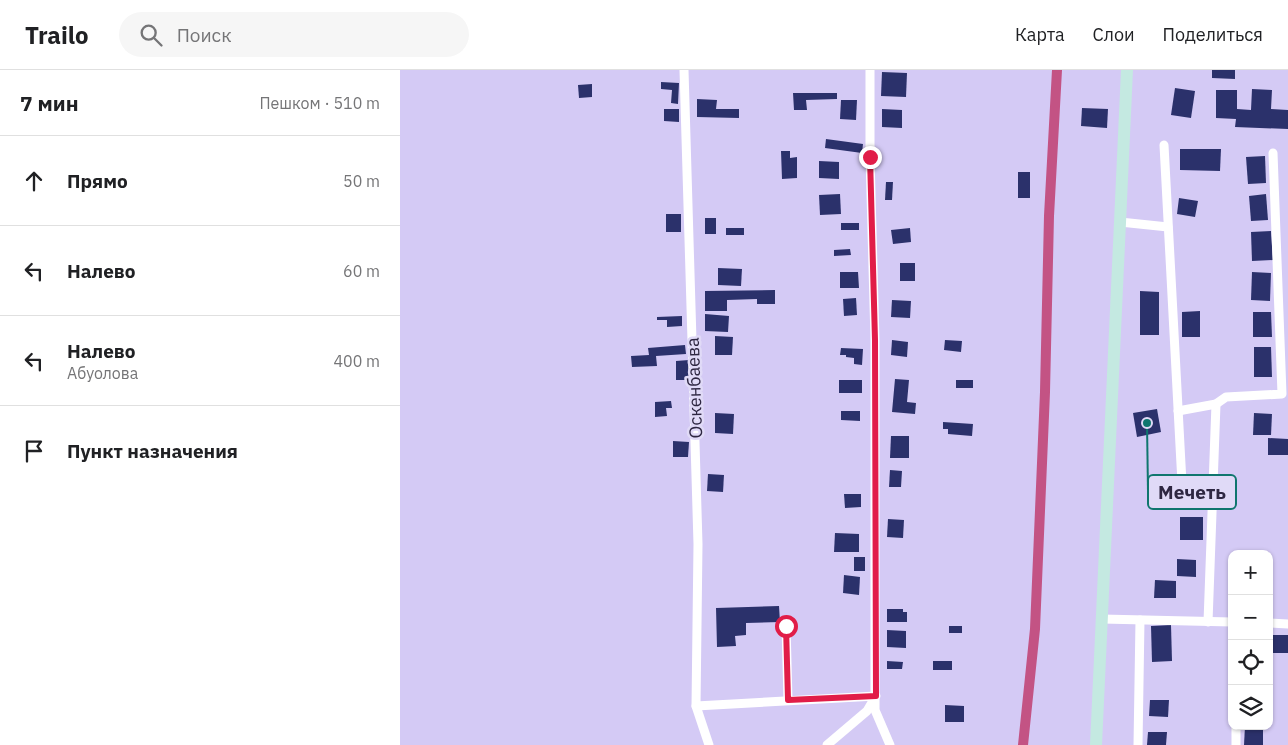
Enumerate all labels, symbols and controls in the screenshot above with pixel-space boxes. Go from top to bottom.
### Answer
search box [119,12,469,57]
text: Trailo [25,19,89,51]
icon: search [137,21,165,49]
text: Поиск [177,23,232,47]
text: Карта [1015,23,1065,46]
text: Слои [1093,23,1135,46]
text: Поделиться [1163,23,1263,46]
text: 7 мин [20,89,79,117]
text: Пешком · 510 m [259,93,380,113]
route end [859,146,882,169]
icon: ahead [20,167,48,195]
text: Прямо [67,169,128,193]
text: 50 m [343,171,380,191]
icon: left [20,257,48,285]
text: Налево [67,259,136,283]
text: 60 m [343,261,380,281]
street label: Оскенбаева [681,337,707,439]
text: Налево [67,339,136,363]
icon: left [20,347,48,375]
text: 400 m [333,351,380,371]
text: Абуолова [67,363,138,383]
icon: arrive [20,437,48,465]
text: Пункт назначения [67,439,238,463]
callout: Мечеть [1148,475,1236,509]
text: Мечеть [1158,480,1226,504]
map controls [1228,550,1273,730]
button: + [1228,550,1273,595]
button: − [1228,595,1273,640]
route start [775,615,798,638]
button: locate [1228,640,1273,685]
button: layers [1228,685,1273,730]

